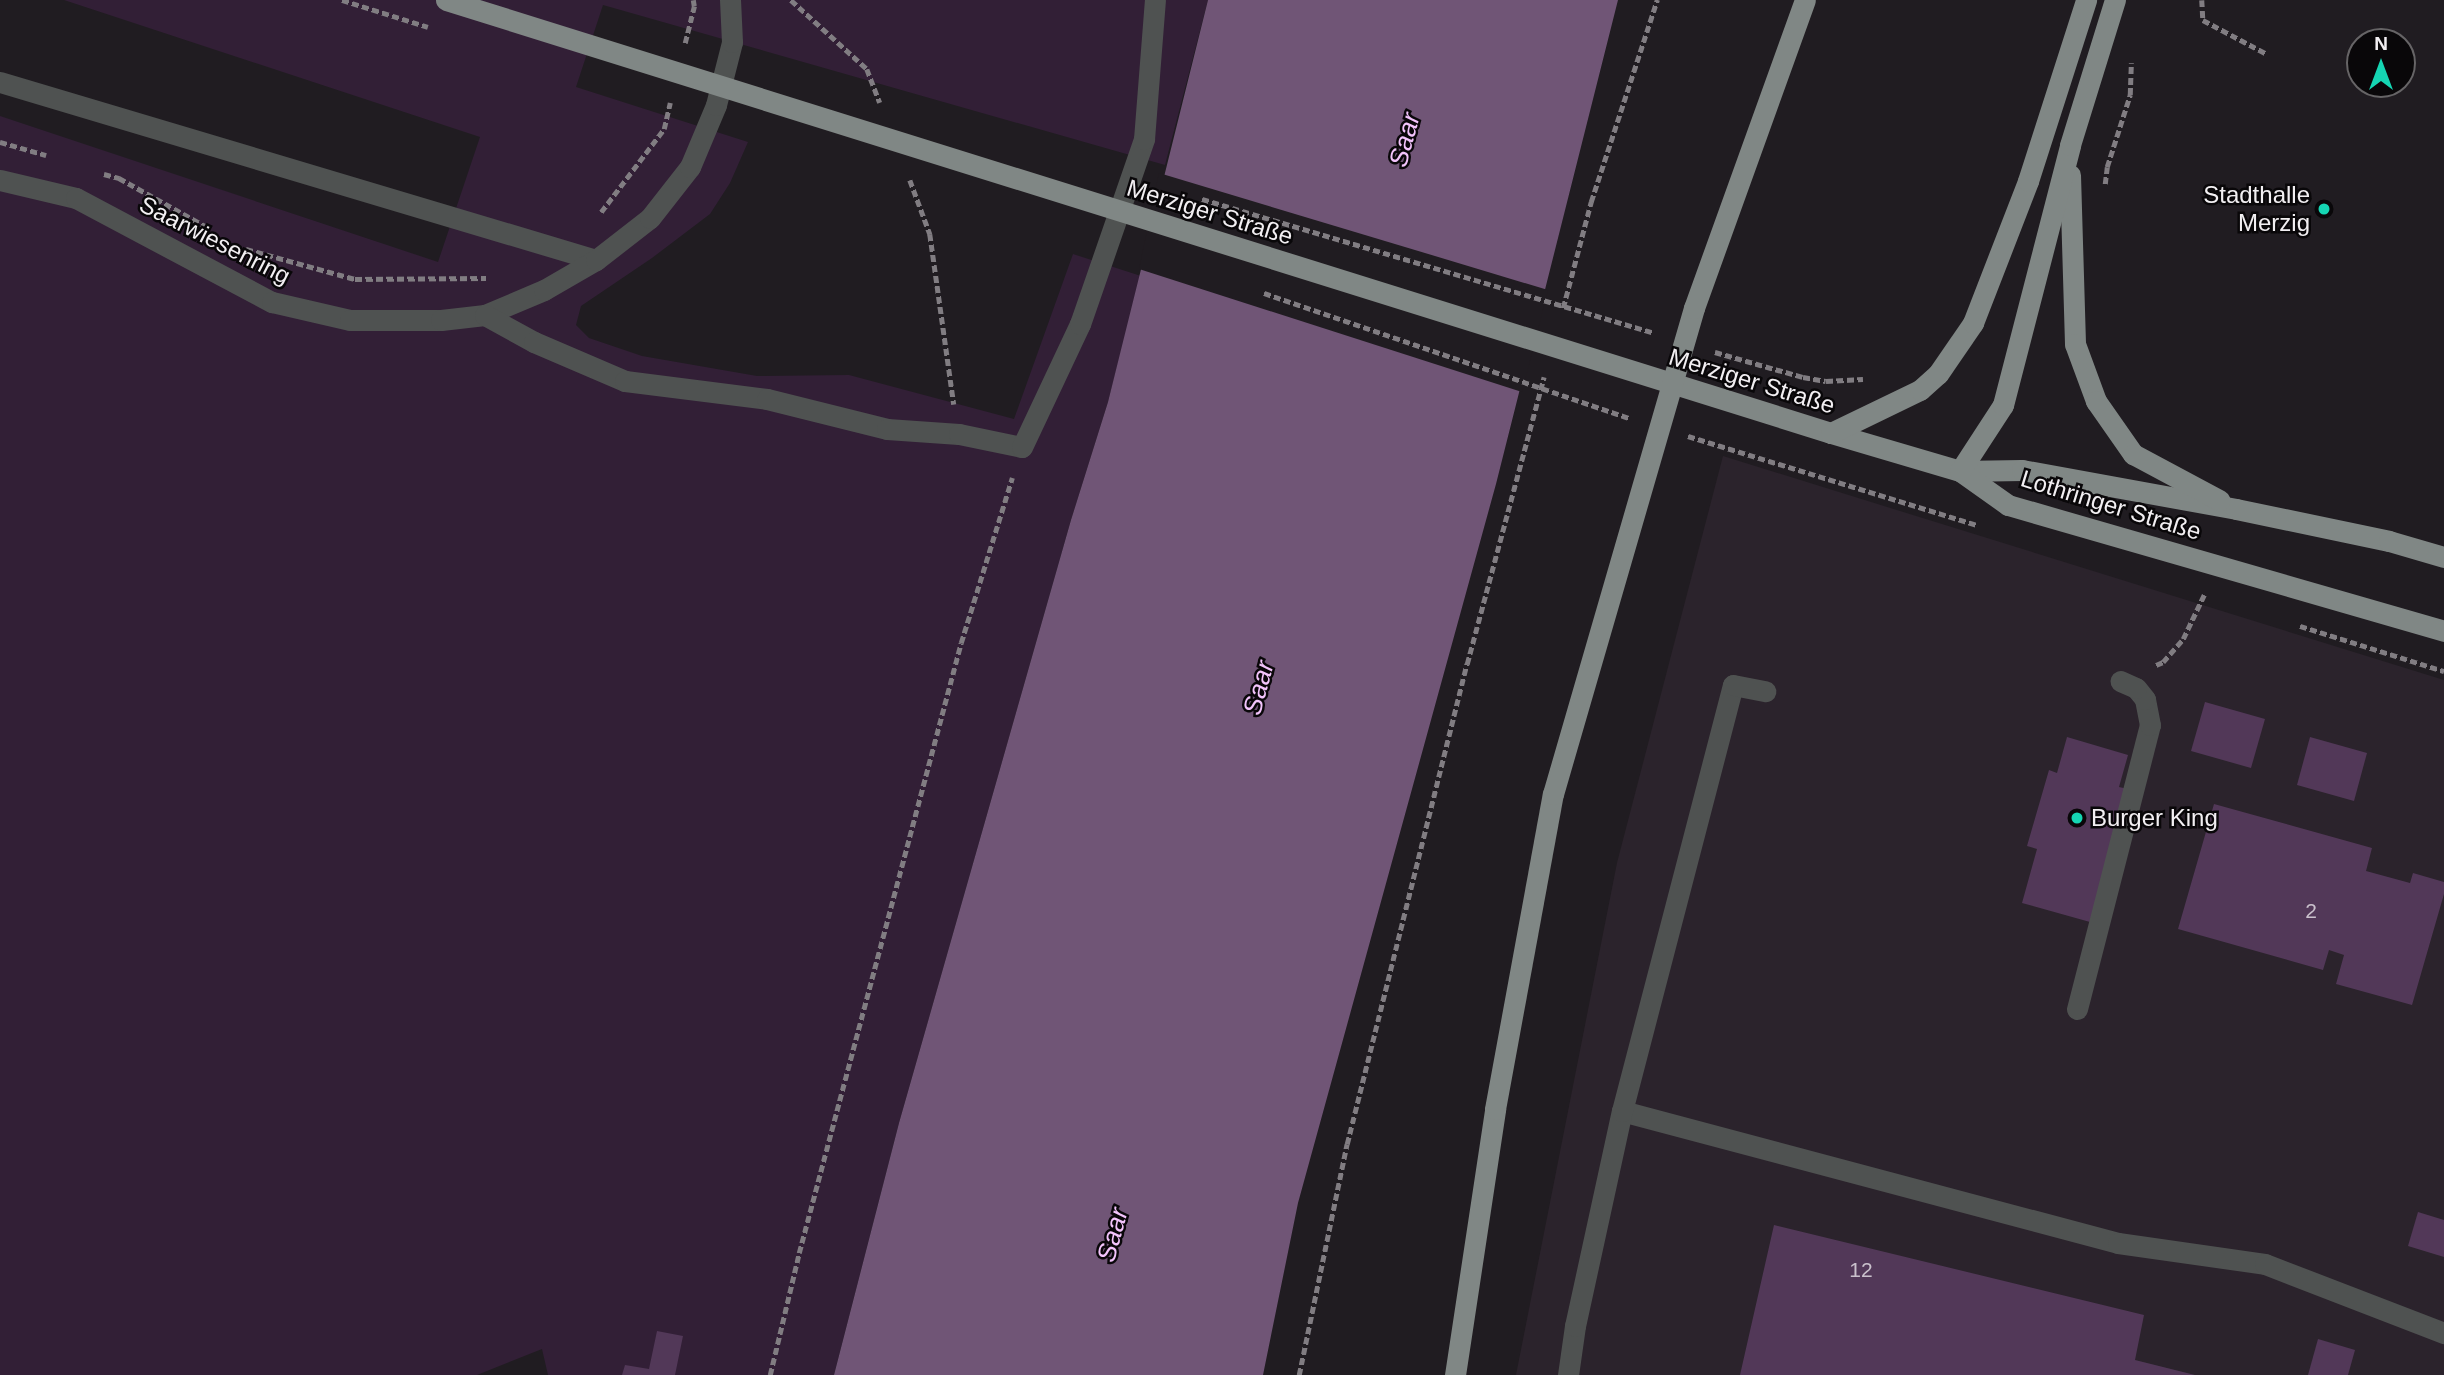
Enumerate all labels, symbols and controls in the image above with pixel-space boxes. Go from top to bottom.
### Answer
north arrow [2346,28,2416,98]
text: N [2374,33,2388,54]
water label: Saar [1383,109,1427,171]
street label: Merziger Straße [1124,173,1296,251]
place label: Stadthalle Merzig [2203,181,2310,237]
street label: Saarwiesenring [135,190,295,290]
marker: Stadthalle Merzig [2316,201,2332,217]
street label: Merziger Straße [1666,342,1838,420]
street label: Lothringer Straße [2017,464,2205,546]
water label: Saar [1237,657,1281,719]
place label: Burger King [2091,804,2218,832]
marker: Burger King [2069,810,2085,826]
house number: 2 [2305,898,2317,924]
water label: Saar [1091,1204,1135,1266]
house number: 12 [1849,1257,1873,1283]

